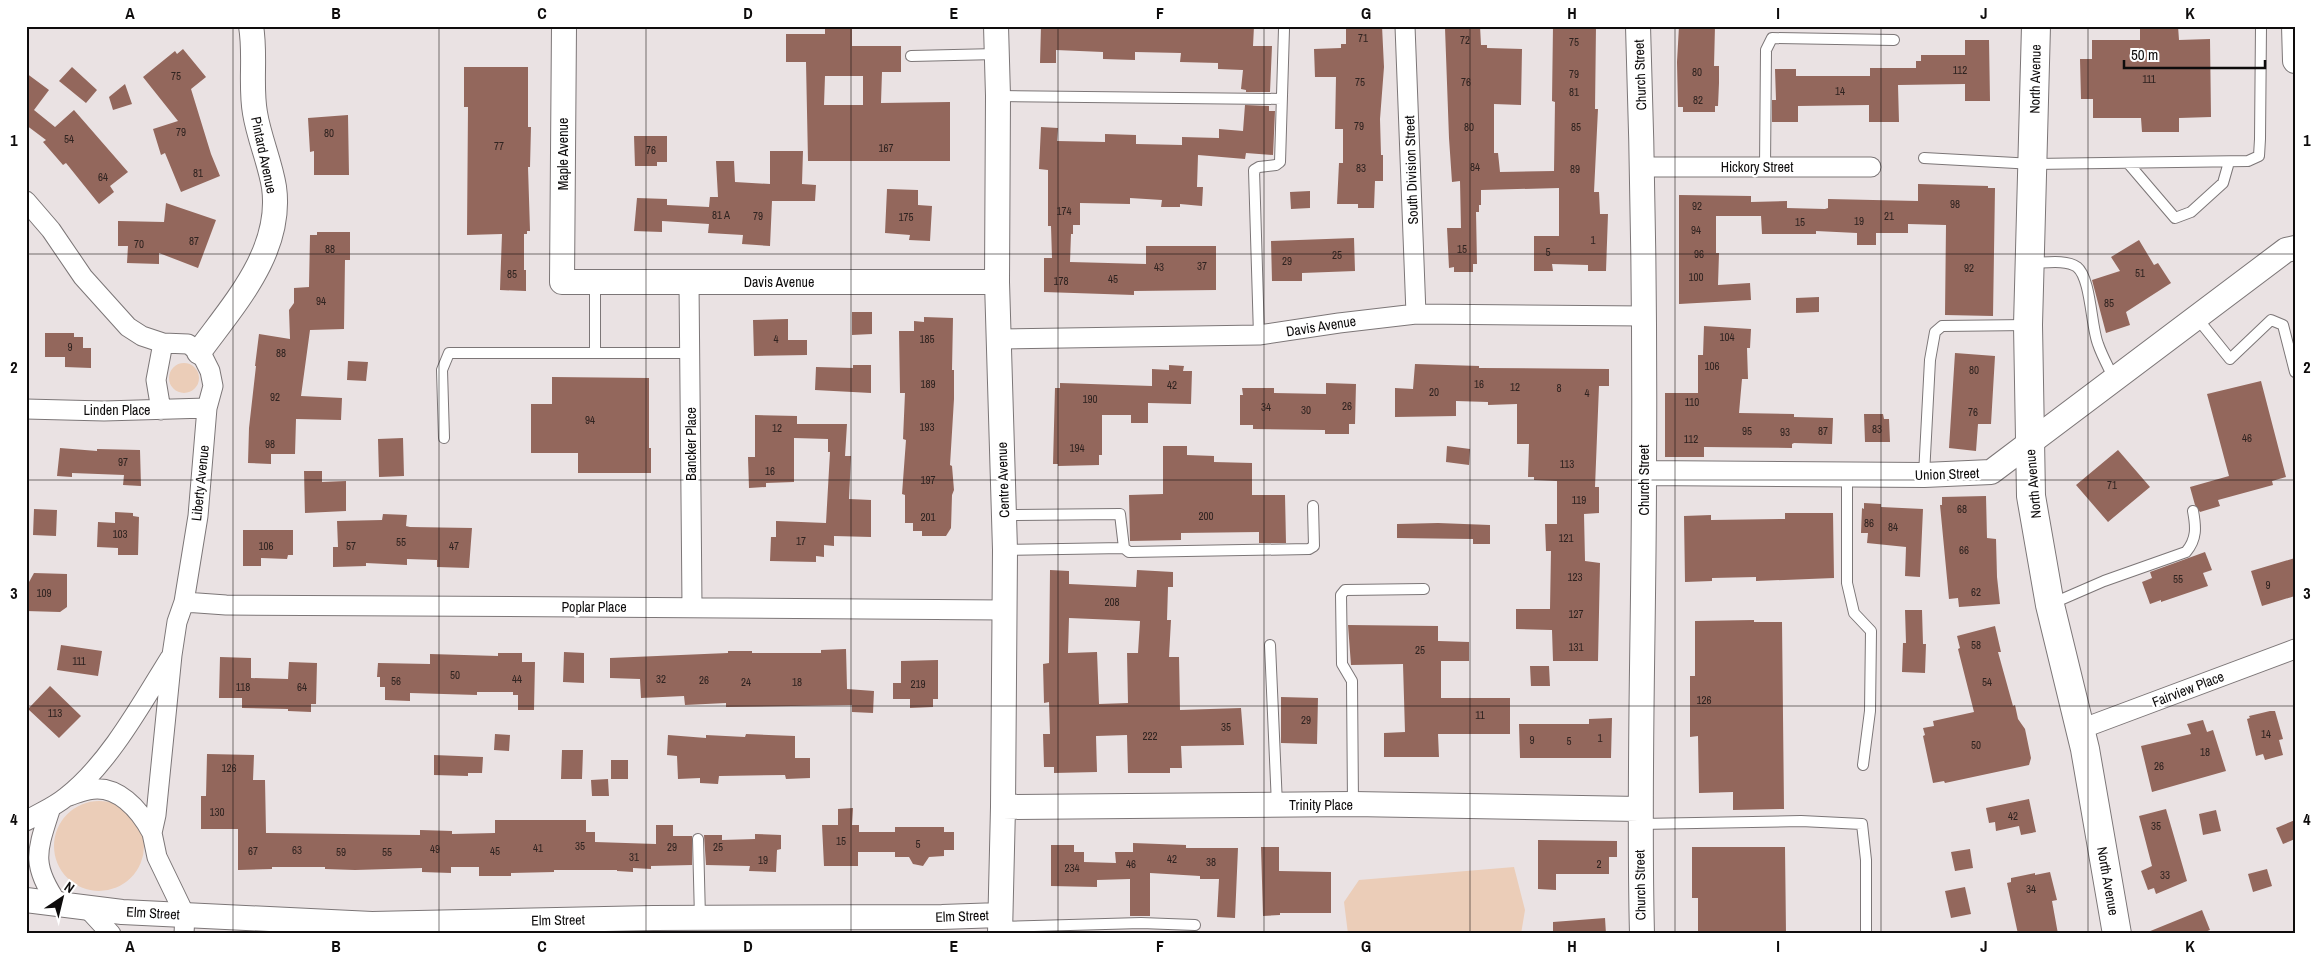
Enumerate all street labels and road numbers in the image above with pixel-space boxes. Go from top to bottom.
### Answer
street label: Church Street [1630,39,1650,111]
street label: North Avenue [2025,44,2045,114]
street label: Pintard Avenue [247,115,281,195]
street label: South Division Street [1400,115,1422,225]
street label: Maple Avenue [554,118,572,190]
street label: Hickory Street [1721,158,1793,176]
street label: Davis Avenue [744,273,814,291]
street label: Davis Avenue [1285,312,1357,340]
street label: Linden Place [83,401,151,419]
street label: Bancker Place [682,407,700,481]
street label: Centre Avenue [993,442,1013,518]
street label: Liberty Avenue [187,444,213,522]
street label: Church Street [1635,445,1653,515]
street label: North Avenue [2021,449,2045,519]
street label: Union Street [1914,464,1980,484]
street label: Poplar Place [561,598,627,616]
street label: Fairview Place [2150,667,2226,711]
street label: Trinity Place [1289,796,1353,814]
street label: North Avenue [2093,845,2123,917]
street label: Church Street [1630,849,1650,921]
street label: Elm Street [126,903,180,923]
street label: Elm Street [935,906,989,926]
street label: Elm Street [531,911,585,929]

